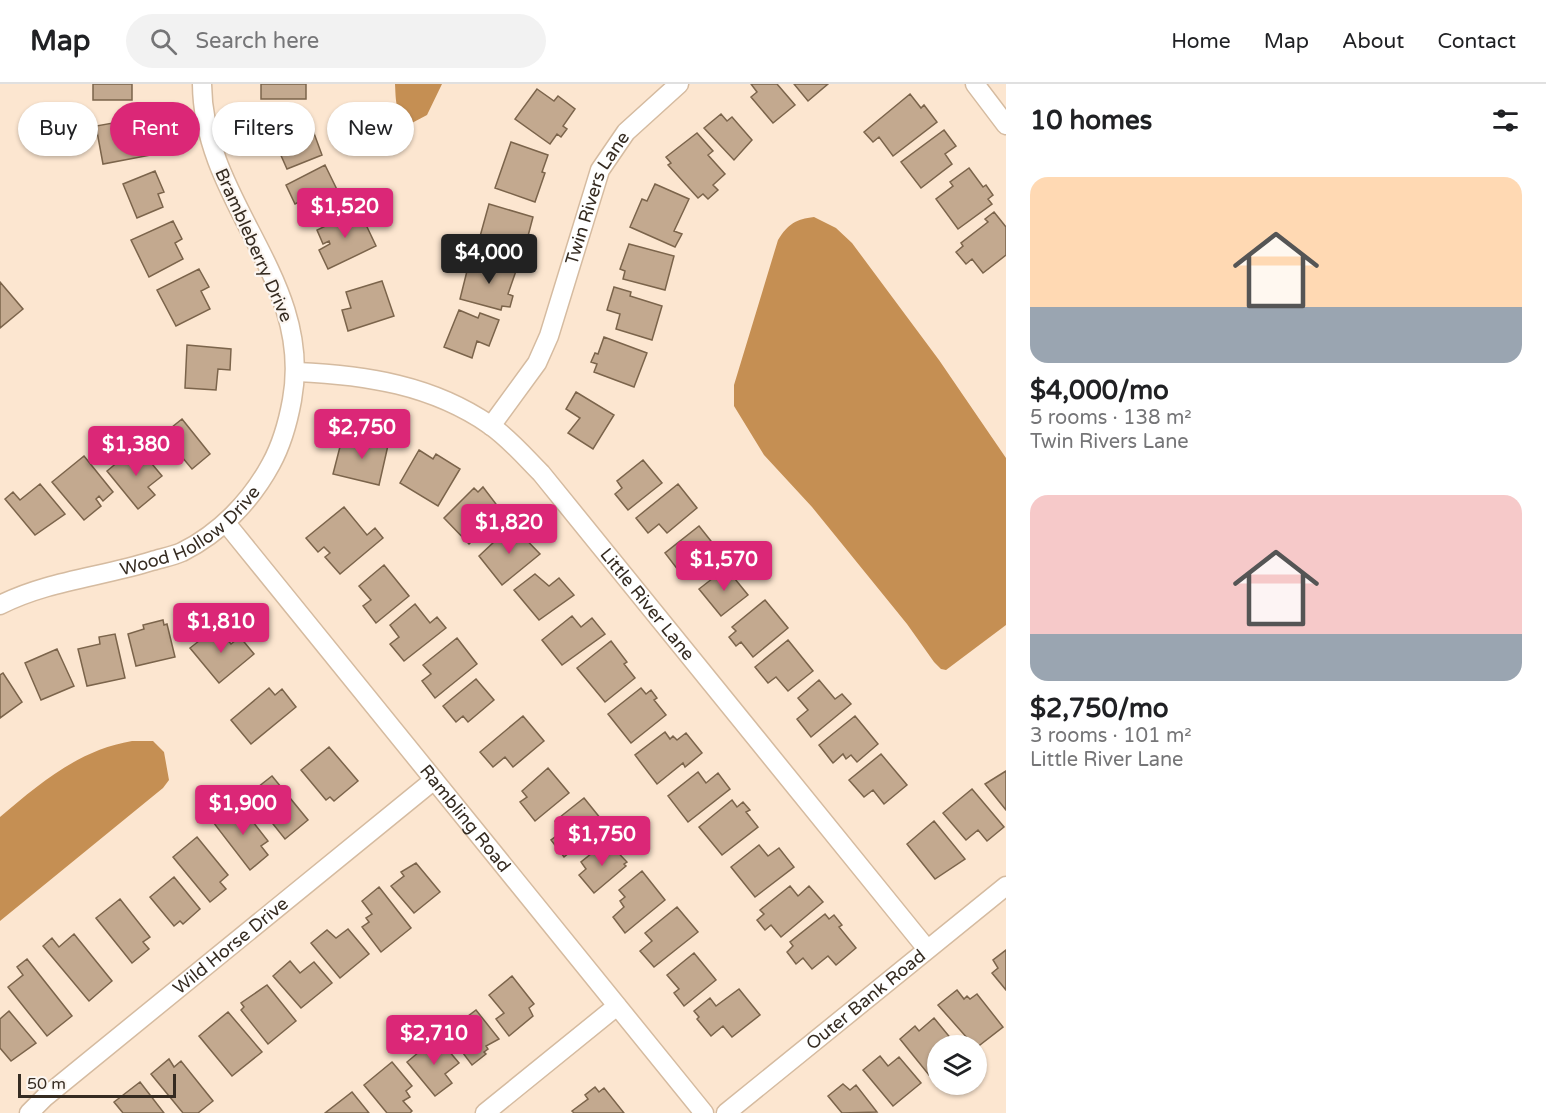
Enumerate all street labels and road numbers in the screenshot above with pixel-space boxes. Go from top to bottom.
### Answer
street label: Twin Rivers Lane [561,127,634,268]
street label: Brambleberry Drive [210,165,298,325]
street label: Wood Hollow Drive [117,482,265,580]
street label: Little River Lane [595,544,699,665]
street label: Rambling Road [415,760,515,877]
street label: Wild Horse Drive [169,892,293,999]
street label: Outer Bank Road [802,945,930,1055]

